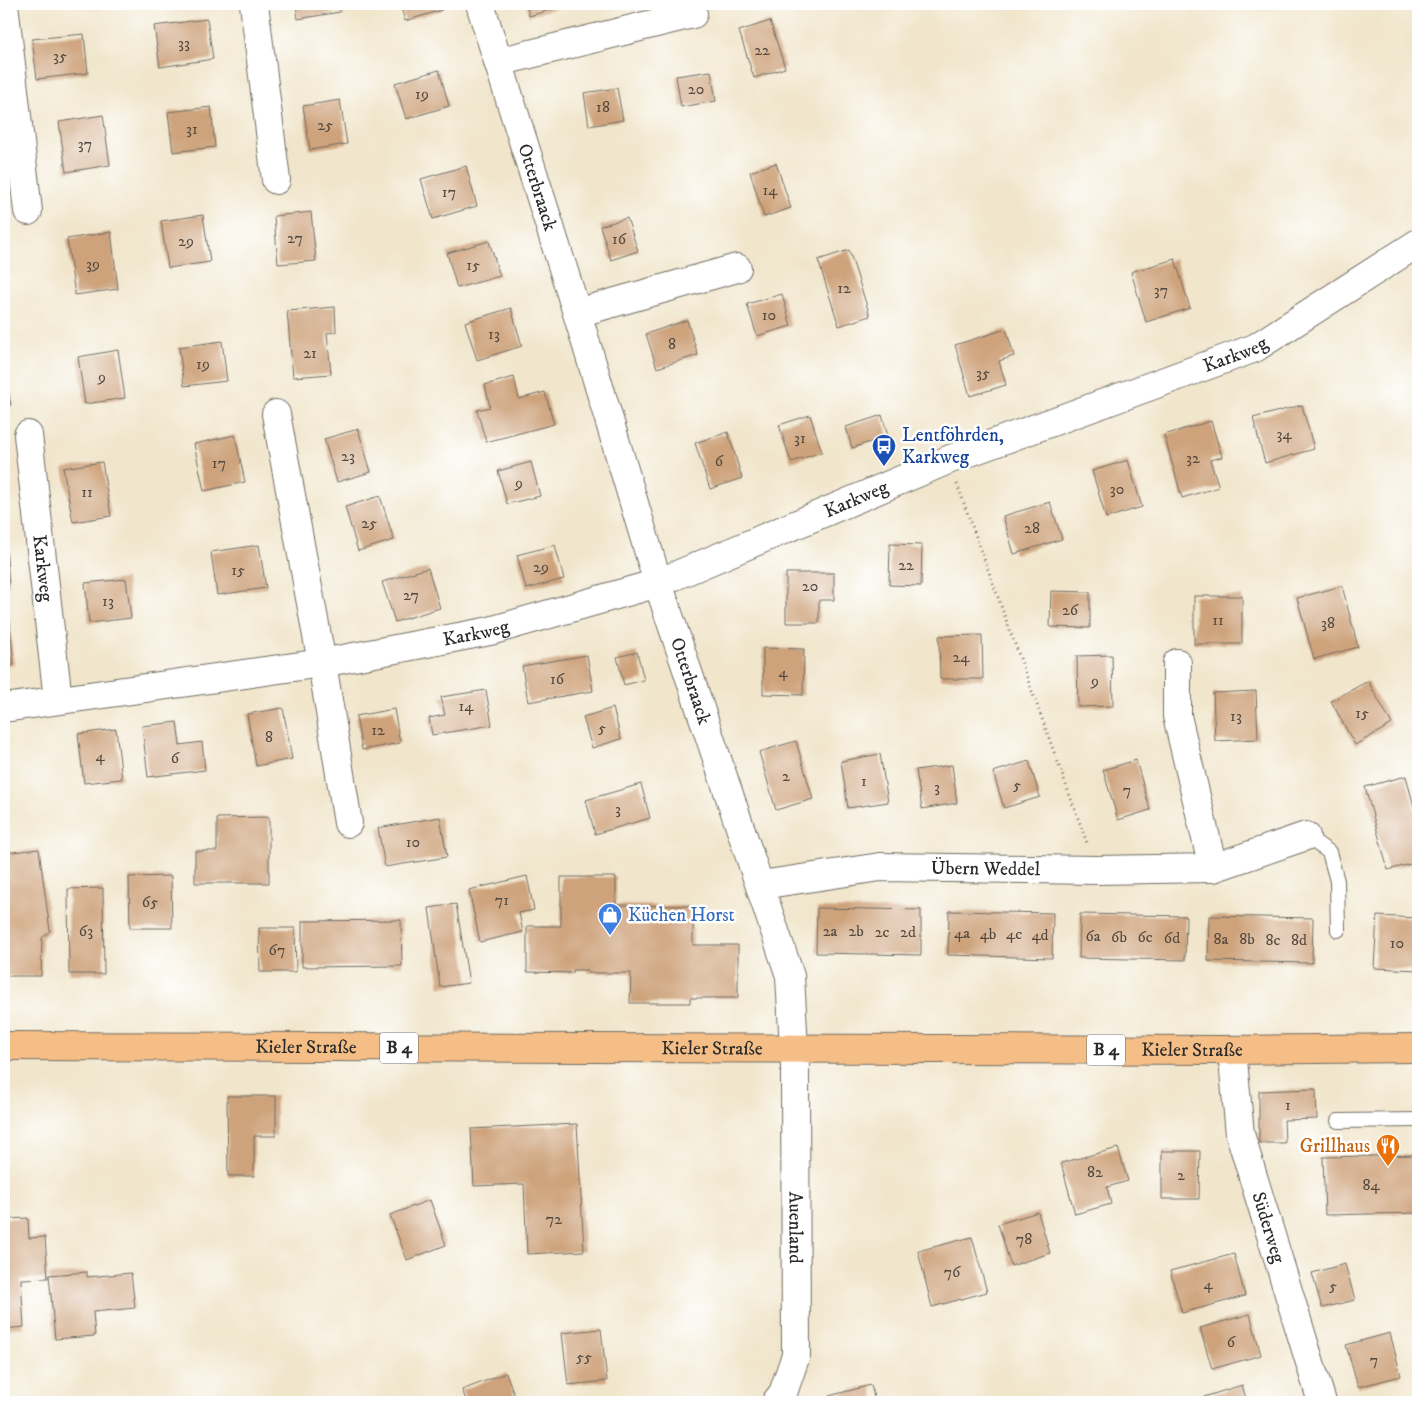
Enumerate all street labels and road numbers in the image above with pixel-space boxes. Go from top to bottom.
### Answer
street label: Otterbraack [513,141,562,234]
street label: Karkweg [1200,331,1273,377]
street label: Karkweg [821,475,892,523]
street label: Karkweg [28,534,58,604]
street label: Karkweg [441,614,512,651]
street label: Otterbraack [666,634,716,728]
street label: Übern Weddel [931,855,1041,881]
road number: B 4 [380,1032,418,1064]
road number: B 4 [1087,1034,1125,1066]
street label: Kieler Straße [255,1035,357,1059]
street label: Kieler Straße [661,1037,763,1060]
street label: Kieler Straße [1141,1038,1243,1062]
street label: Süderweg [1247,1189,1290,1266]
street label: Auenland [784,1191,807,1264]

